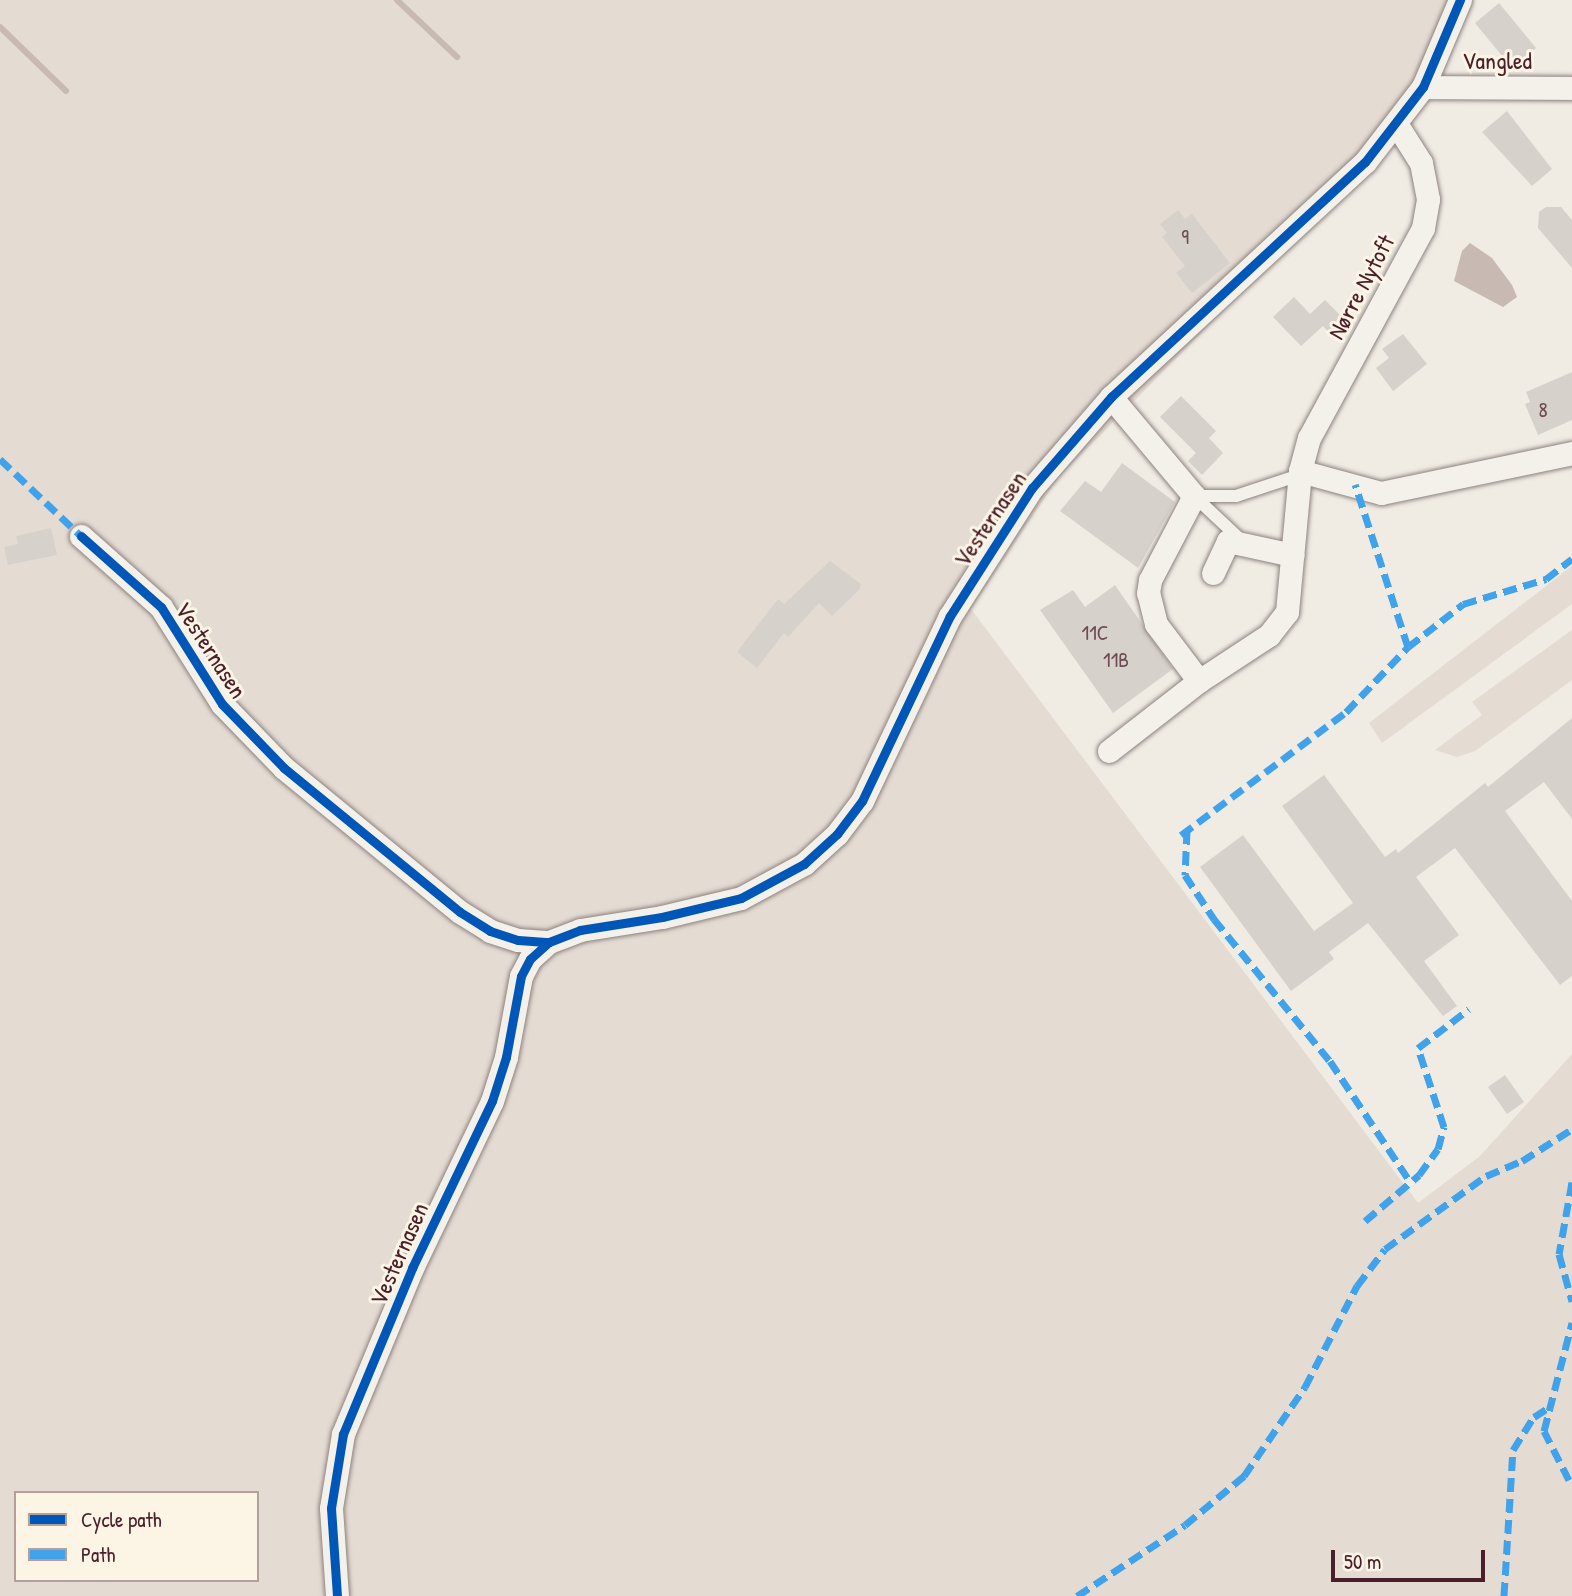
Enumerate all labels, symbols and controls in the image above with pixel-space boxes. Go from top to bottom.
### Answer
street label: Vangled [1462,47,1532,75]
house number: 9 [1181,224,1189,250]
street label: Nørre Nytoft [1321,230,1401,344]
house number: 8 [1538,397,1548,423]
street label: Vesternasen [948,466,1032,572]
street label: Vesternasen [169,596,253,704]
house number: 11C [1082,620,1108,646]
house number: 11B [1103,647,1129,673]
street label: Vesternasen [364,1198,434,1310]
legend [14,1491,259,1582]
text: Cycle path [81,1505,162,1534]
scale bar [1334,1536,1488,1580]
text: Path [81,1540,115,1569]
text: 50 m [1344,1547,1381,1576]

